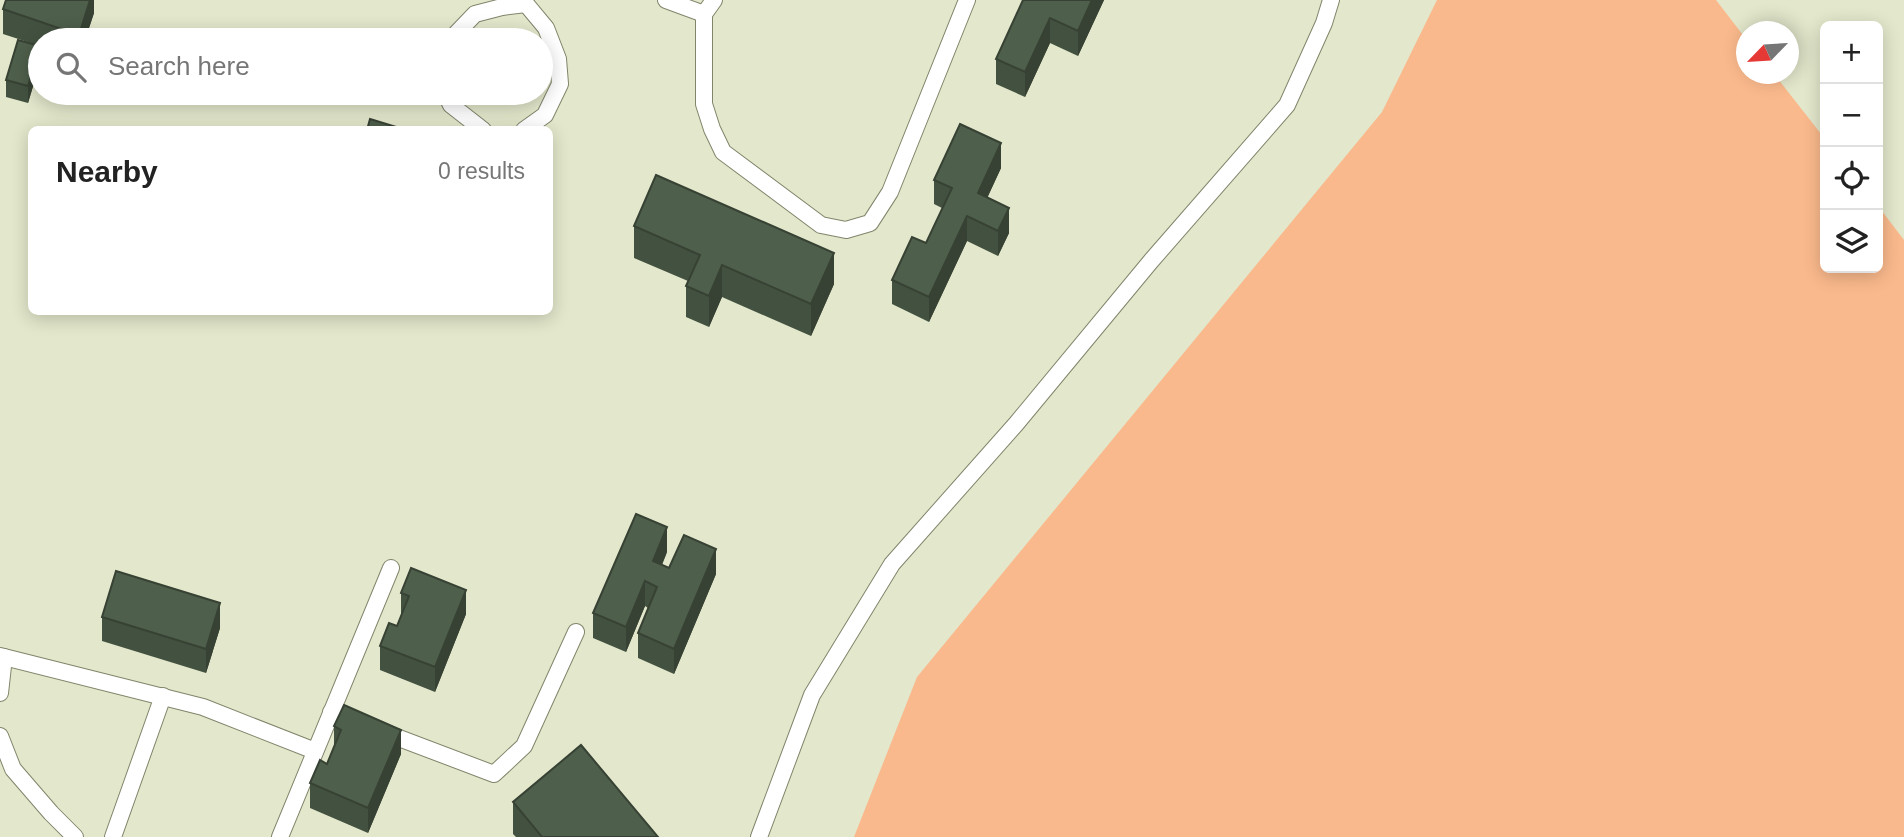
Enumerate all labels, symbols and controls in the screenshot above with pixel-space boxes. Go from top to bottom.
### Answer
north arrow [1736,21,1799,84]
map controls [1820,21,1883,273]
button: + [1820,21,1883,84]
search box [28,28,553,105]
icon: search [52,48,90,86]
text: Search here [108,51,250,81]
button: − [1820,84,1883,147]
button: locate [1820,147,1883,210]
text: Nearby [56,155,158,188]
text: 0 results [438,158,525,184]
button: layers [1820,210,1883,273]

